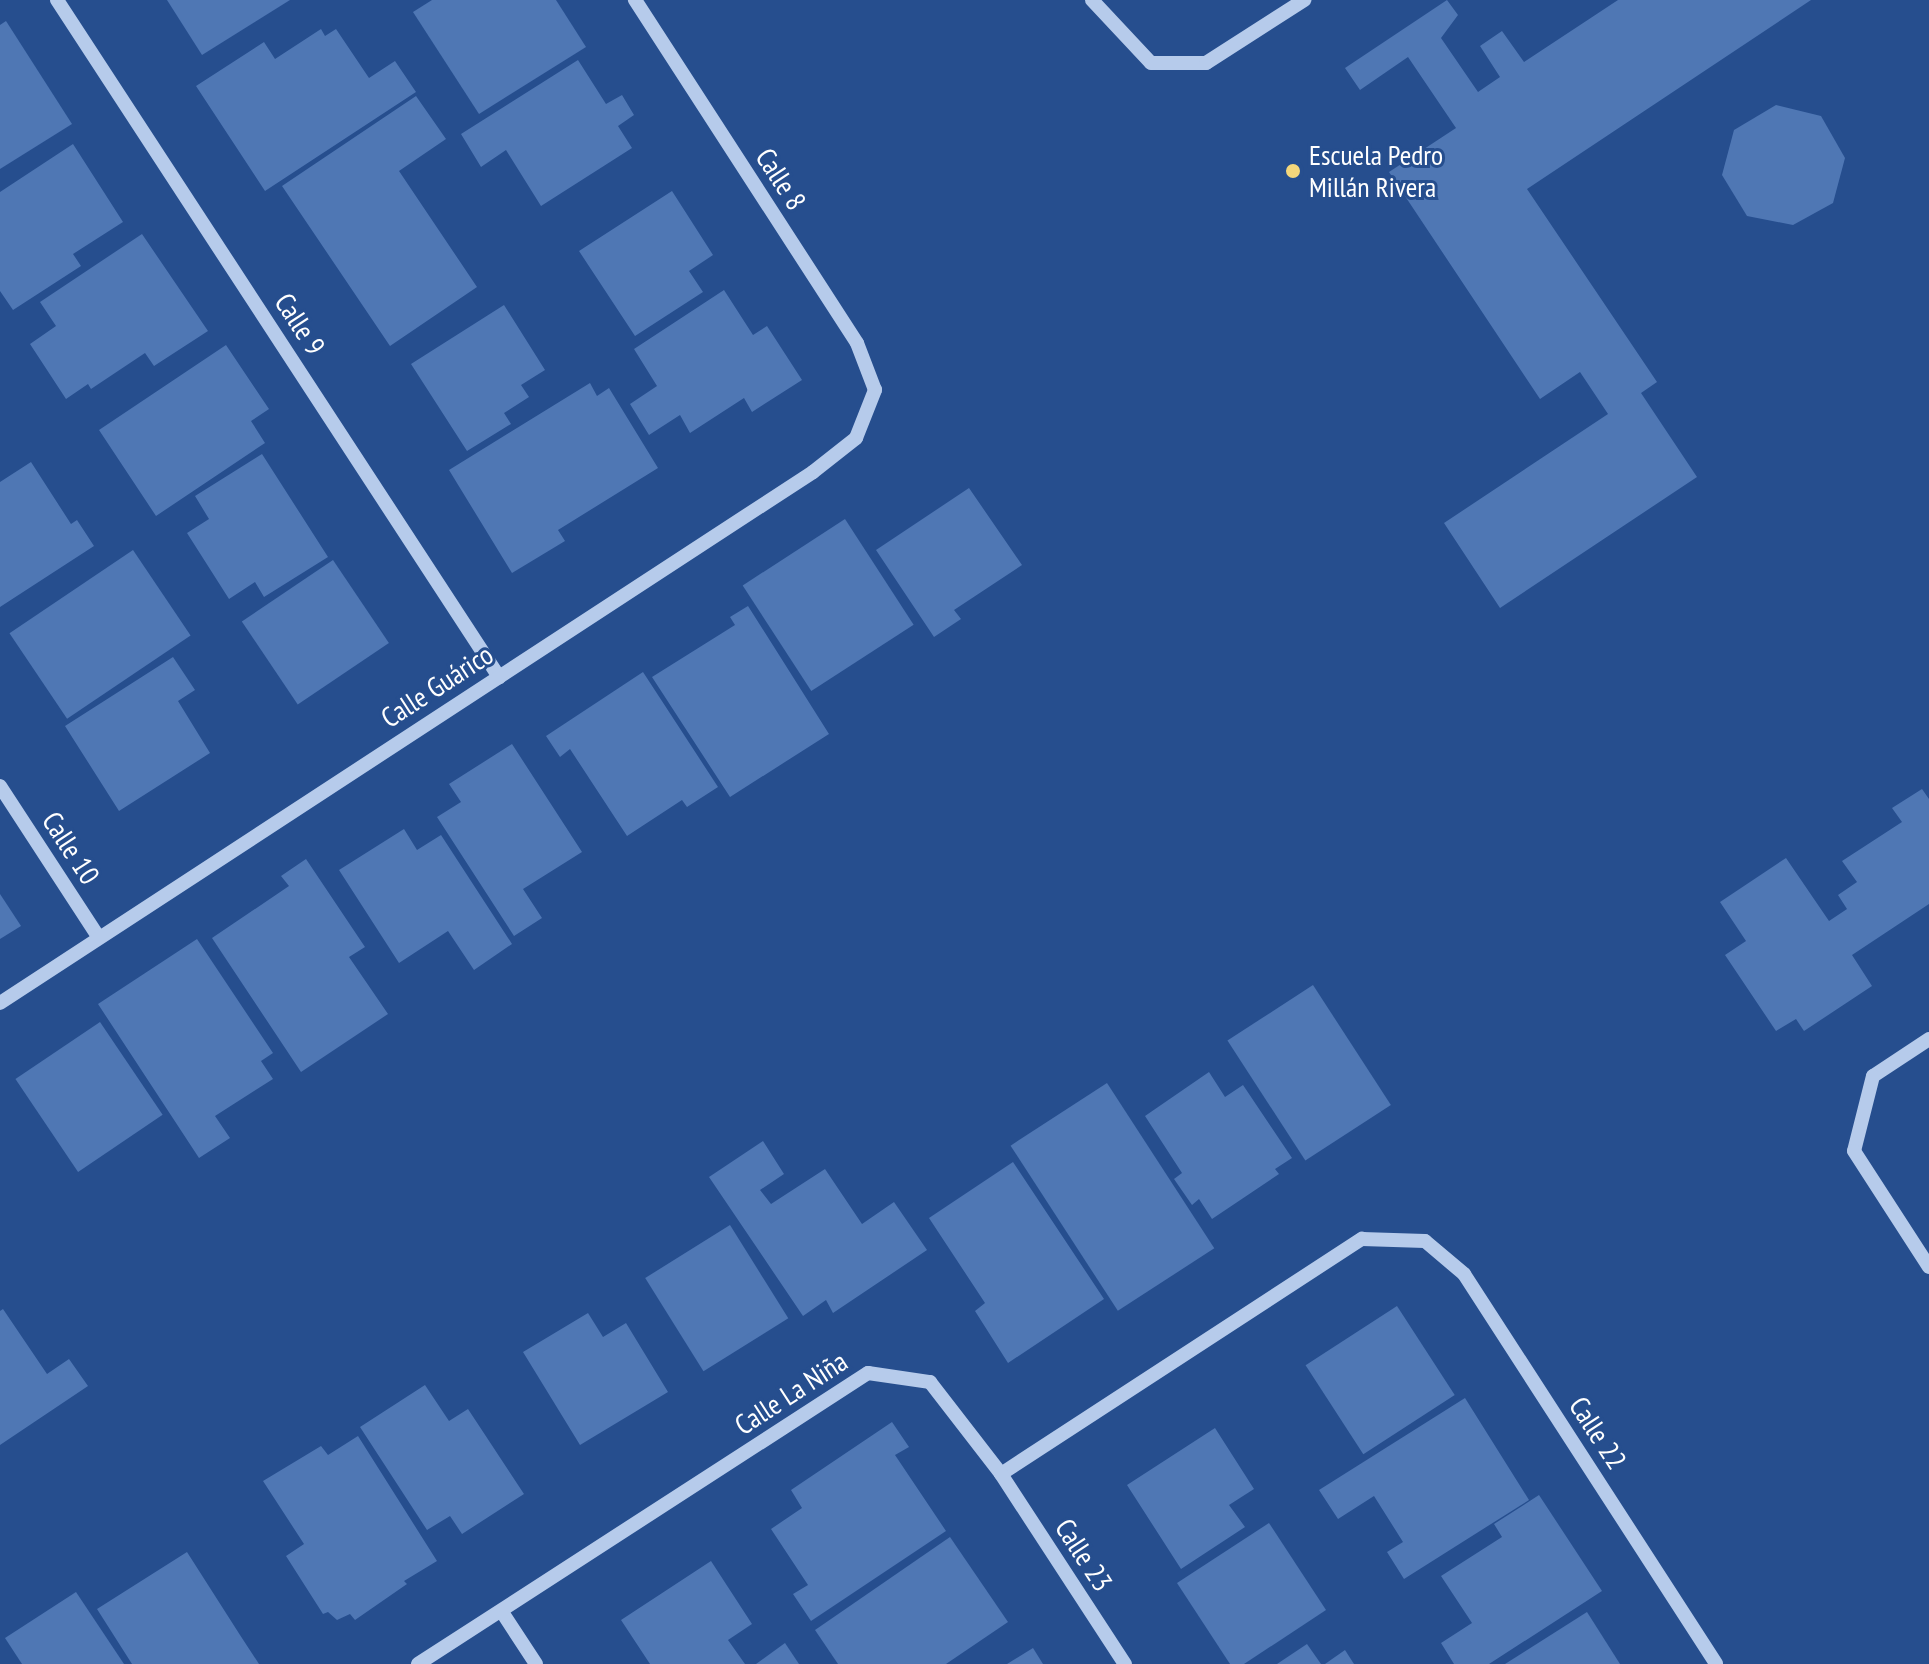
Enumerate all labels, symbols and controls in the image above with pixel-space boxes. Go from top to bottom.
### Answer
place label: Escuela Pedro Millán Rivera [1309,138,1443,204]
street label: Calle 8 [749,142,813,216]
marker: Escuela Pedro Millán Rivera [1284,162,1302,180]
street label: Calle 9 [268,287,332,361]
street label: Calle Guárico [375,637,499,735]
street label: Calle 10 [35,806,107,890]
street label: Calle La Niña [729,1344,853,1442]
street label: Calle 22 [1562,1391,1634,1475]
street label: Calle 23 [1048,1513,1120,1597]

